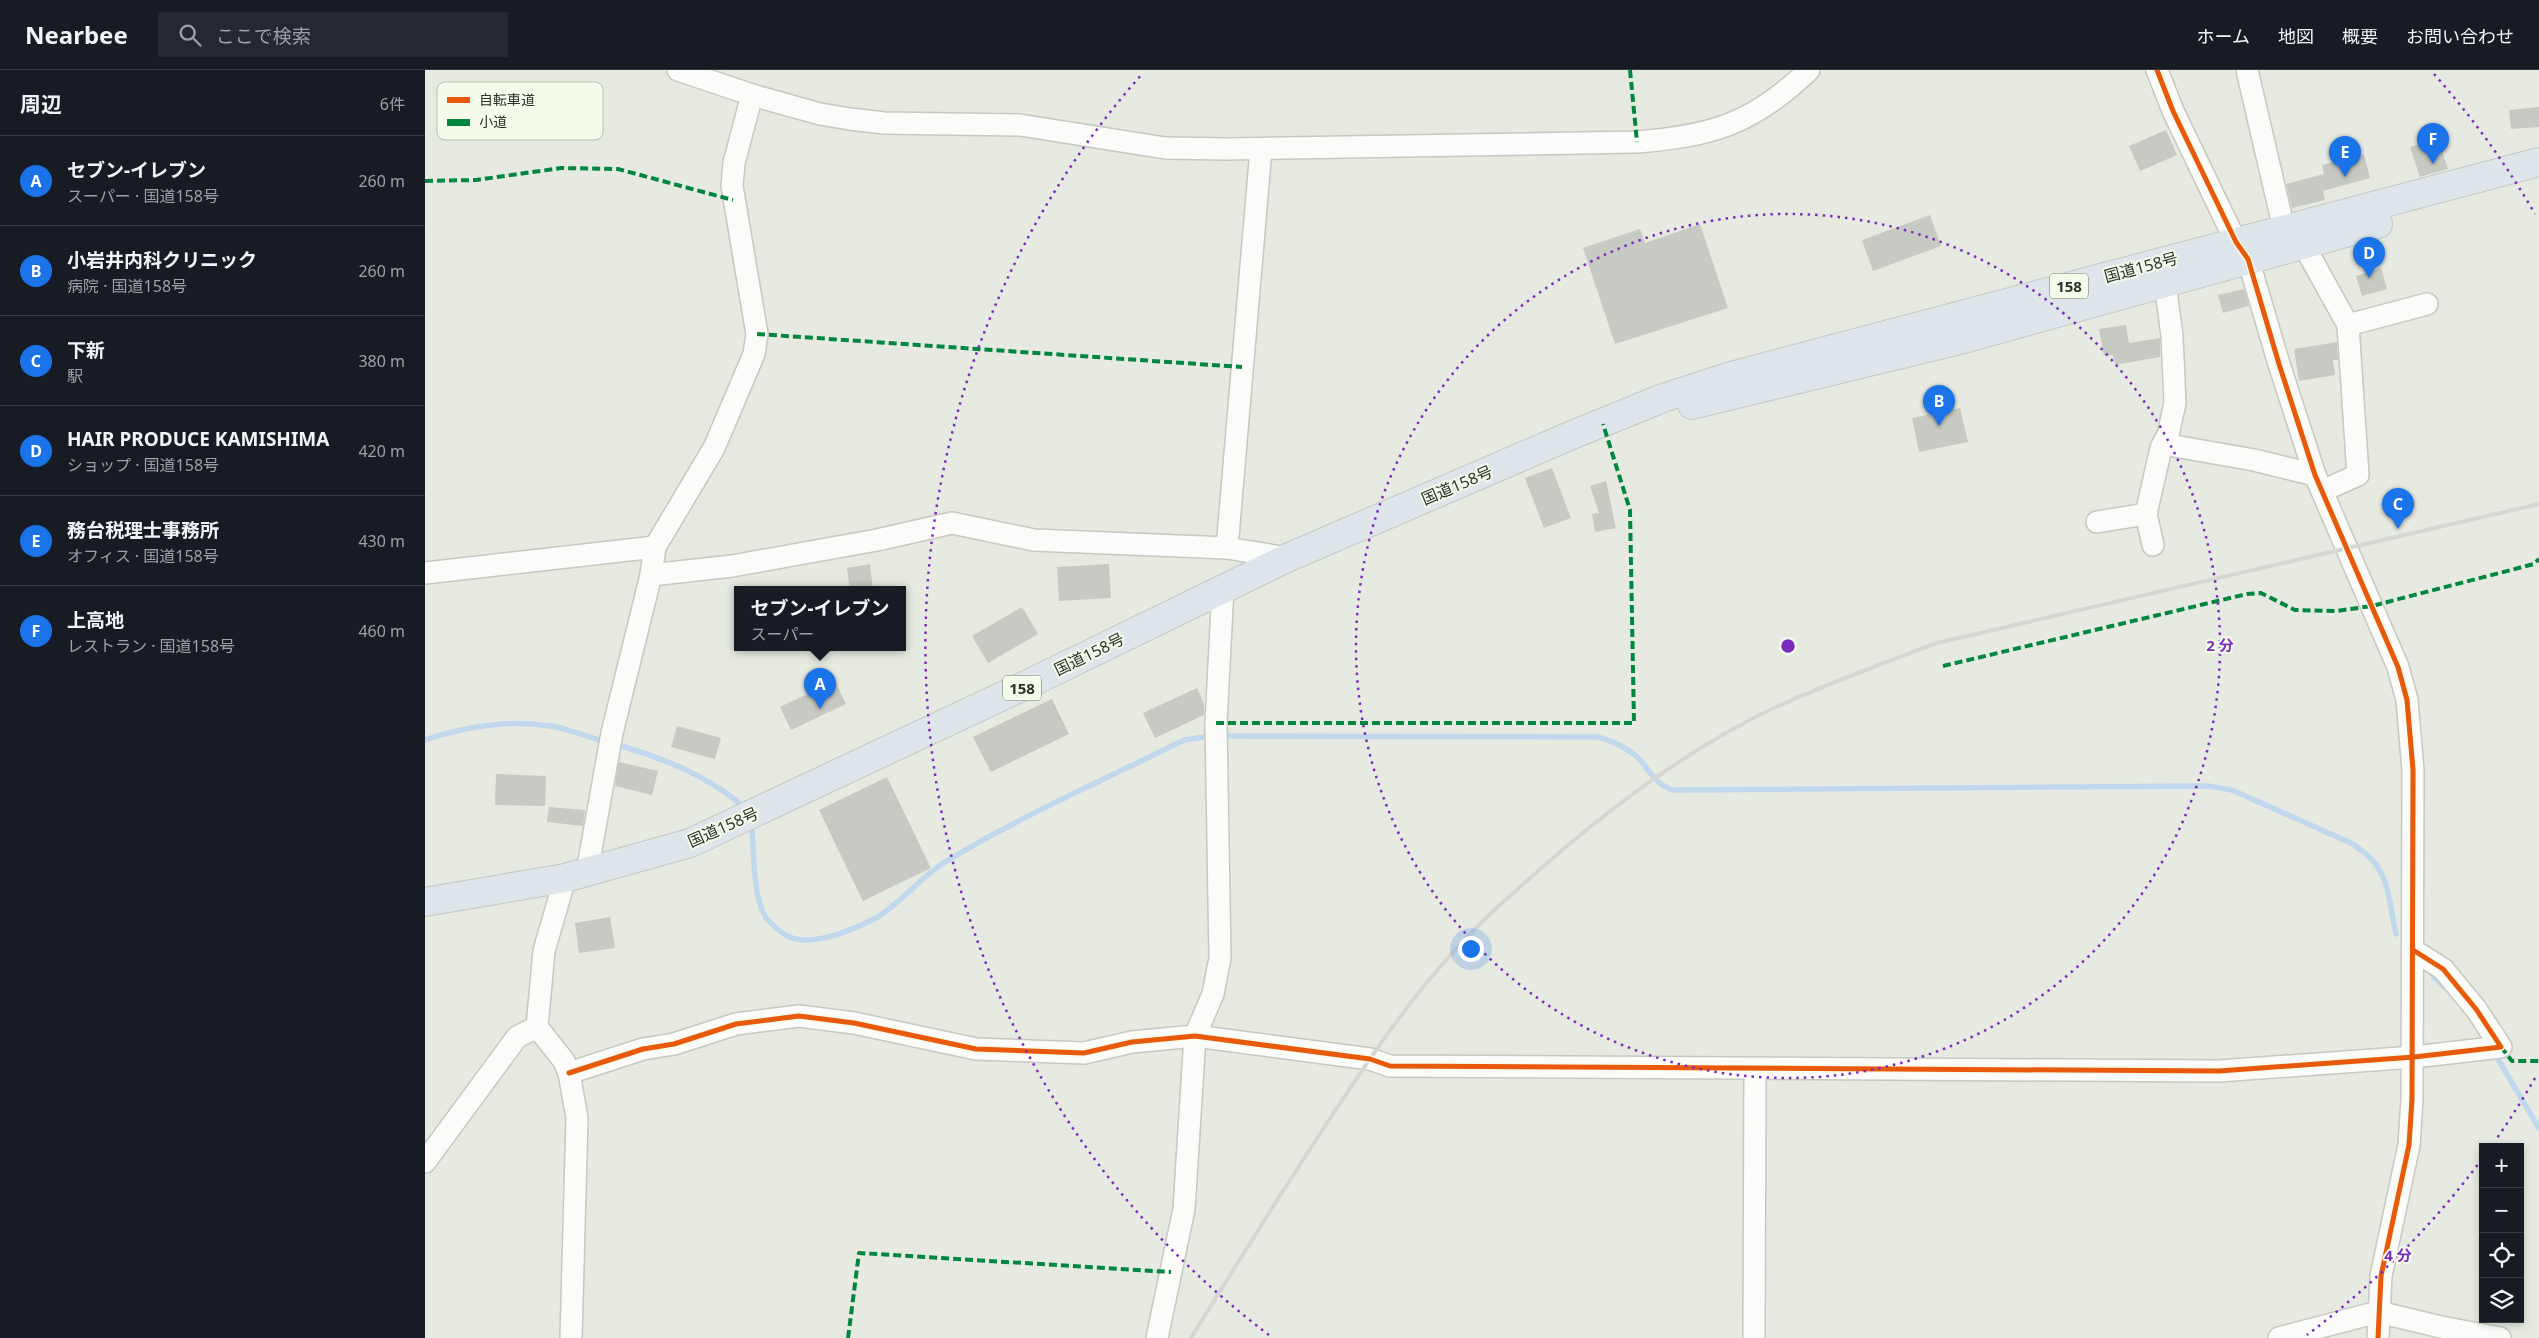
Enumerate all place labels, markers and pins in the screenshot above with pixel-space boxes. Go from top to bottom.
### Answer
pin: F [2417,123,2449,164]
pin: E [2329,136,2361,177]
pin: D [2353,237,2385,278]
pin: B [1923,385,1955,426]
pin: C [2382,488,2414,529]
centre of rings [1779,637,1797,655]
pin: A [804,668,836,709]

